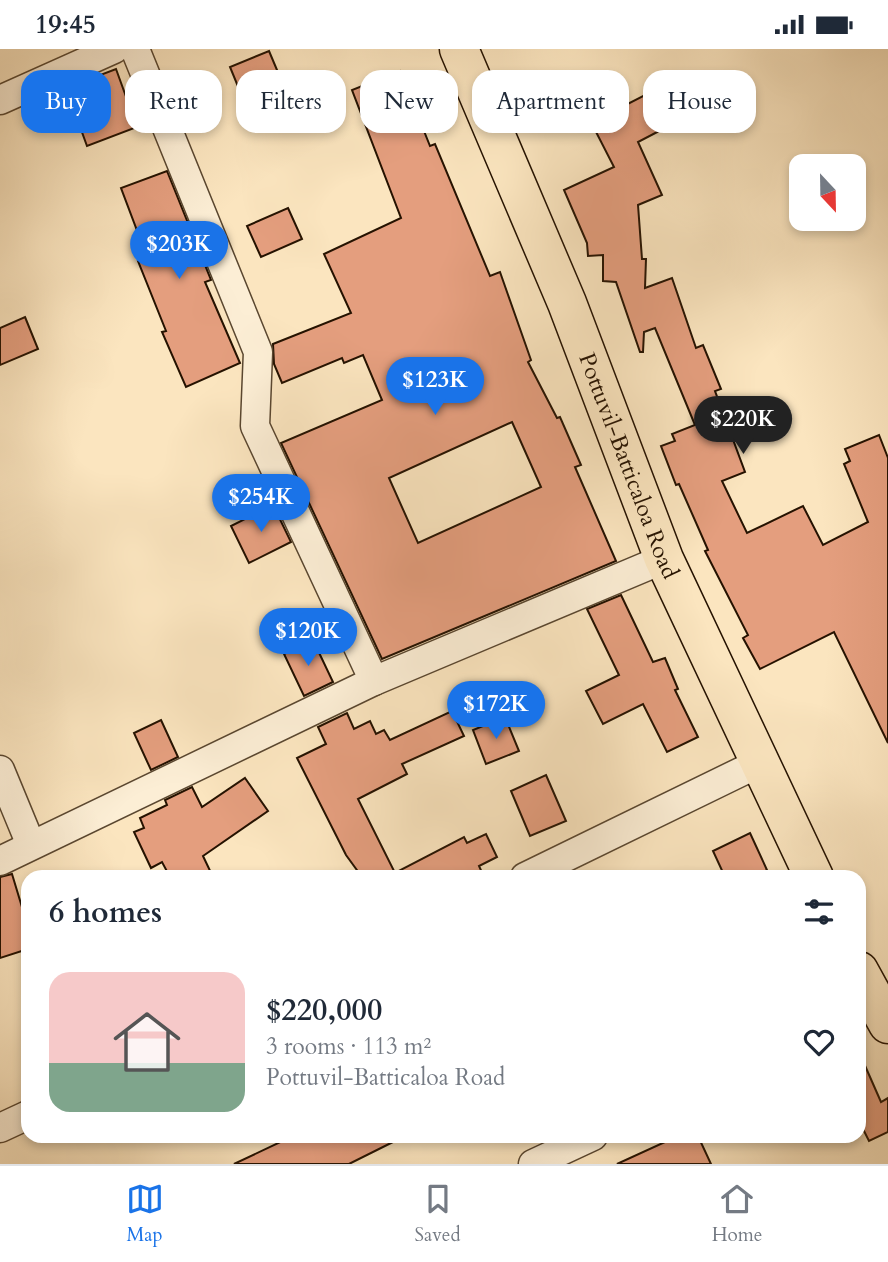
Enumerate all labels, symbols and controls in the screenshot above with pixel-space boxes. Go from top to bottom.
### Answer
text: 19:45 [35,7,96,42]
chip: Buy [21,70,111,133]
chip: Rent [125,70,222,133]
chip: Filters [236,70,346,133]
chip: New [360,70,458,133]
chip: Apartment [472,70,629,133]
chip: House [643,70,756,133]
north arrow [789,154,866,231]
map controls [789,154,866,231]
pin: $203K [130,222,228,281]
text: $203K [146,228,212,259]
street label: Pottuvil-Batticaloa Road [572,348,687,584]
pin: $123K [386,357,484,417]
text: $123K [402,364,468,395]
pin: $220K [694,397,792,456]
text: $220K [710,403,776,434]
pin: $254K [212,475,310,534]
text: $254K [228,481,294,512]
pin: $120K [259,609,357,668]
text: $120K [275,615,341,646]
pin: $172K [447,681,545,741]
text: $172K [463,688,529,719]
text: 6 homes [49,892,162,933]
icon: filters [800,893,838,931]
text: $220,000 [266,990,382,1031]
icon: home [105,1000,189,1084]
icon: heart [800,1023,838,1061]
text: 3 rooms · 113 m² [266,1031,431,1062]
text: Pottuvil-Batticaloa Road [266,1062,505,1093]
tab: Map [126,1180,164,1248]
tab: Saved [415,1180,461,1248]
tab: Home [712,1180,762,1248]

